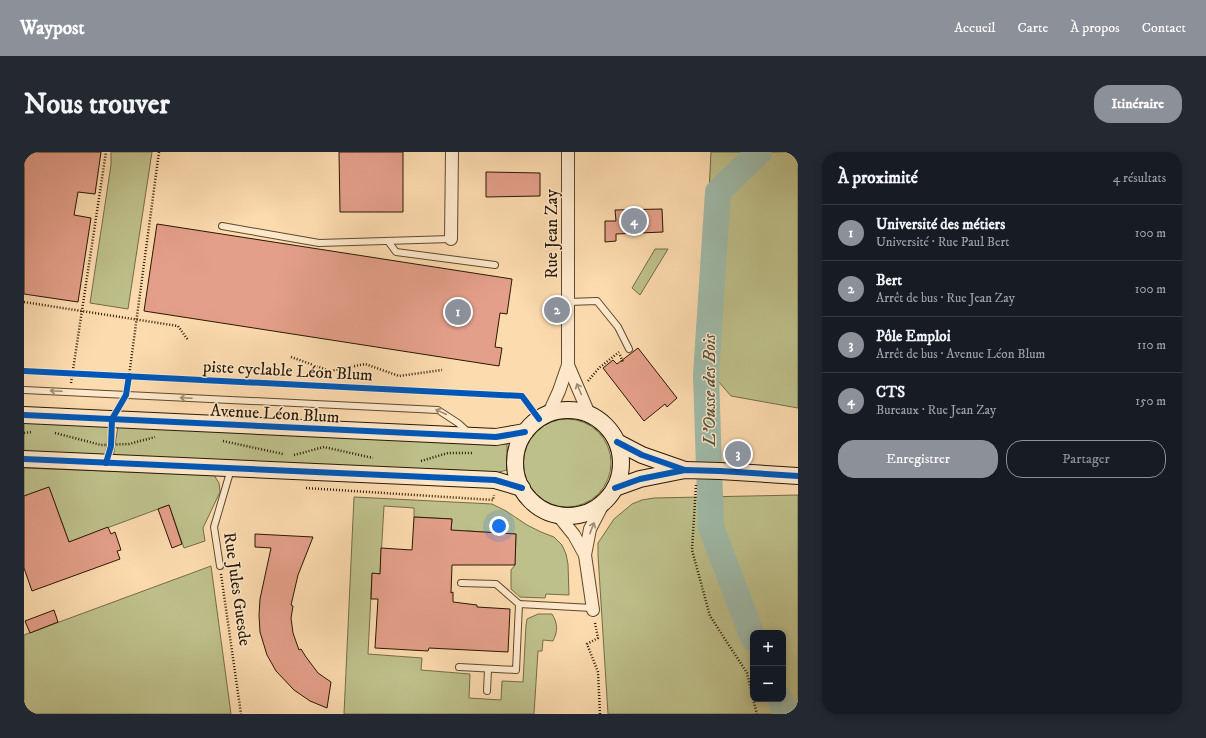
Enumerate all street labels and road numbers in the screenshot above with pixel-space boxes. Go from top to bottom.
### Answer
street label: Rue Jean Zay [541,188,563,279]
street label: piste cyclable Léon Blum [201,356,374,386]
street label: Avenue Léon Blum [210,400,340,428]
street label: Rue Jules Guesde [218,531,256,647]

